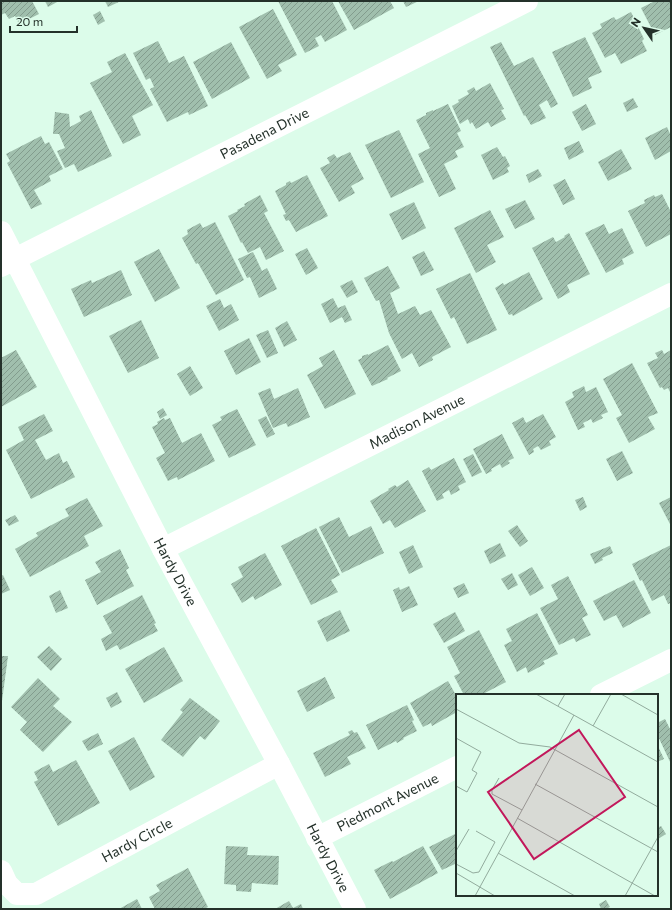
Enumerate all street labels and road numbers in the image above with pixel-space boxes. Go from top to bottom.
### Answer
street label: Pasadena Drive [217,103,311,162]
street label: Madison Avenue [366,390,467,452]
street label: Hardy Drive [151,535,201,609]
street label: Piedmont Avenue [334,769,441,835]
street label: Hardy Circle [99,814,175,865]
street label: Hardy Drive [304,820,353,895]

